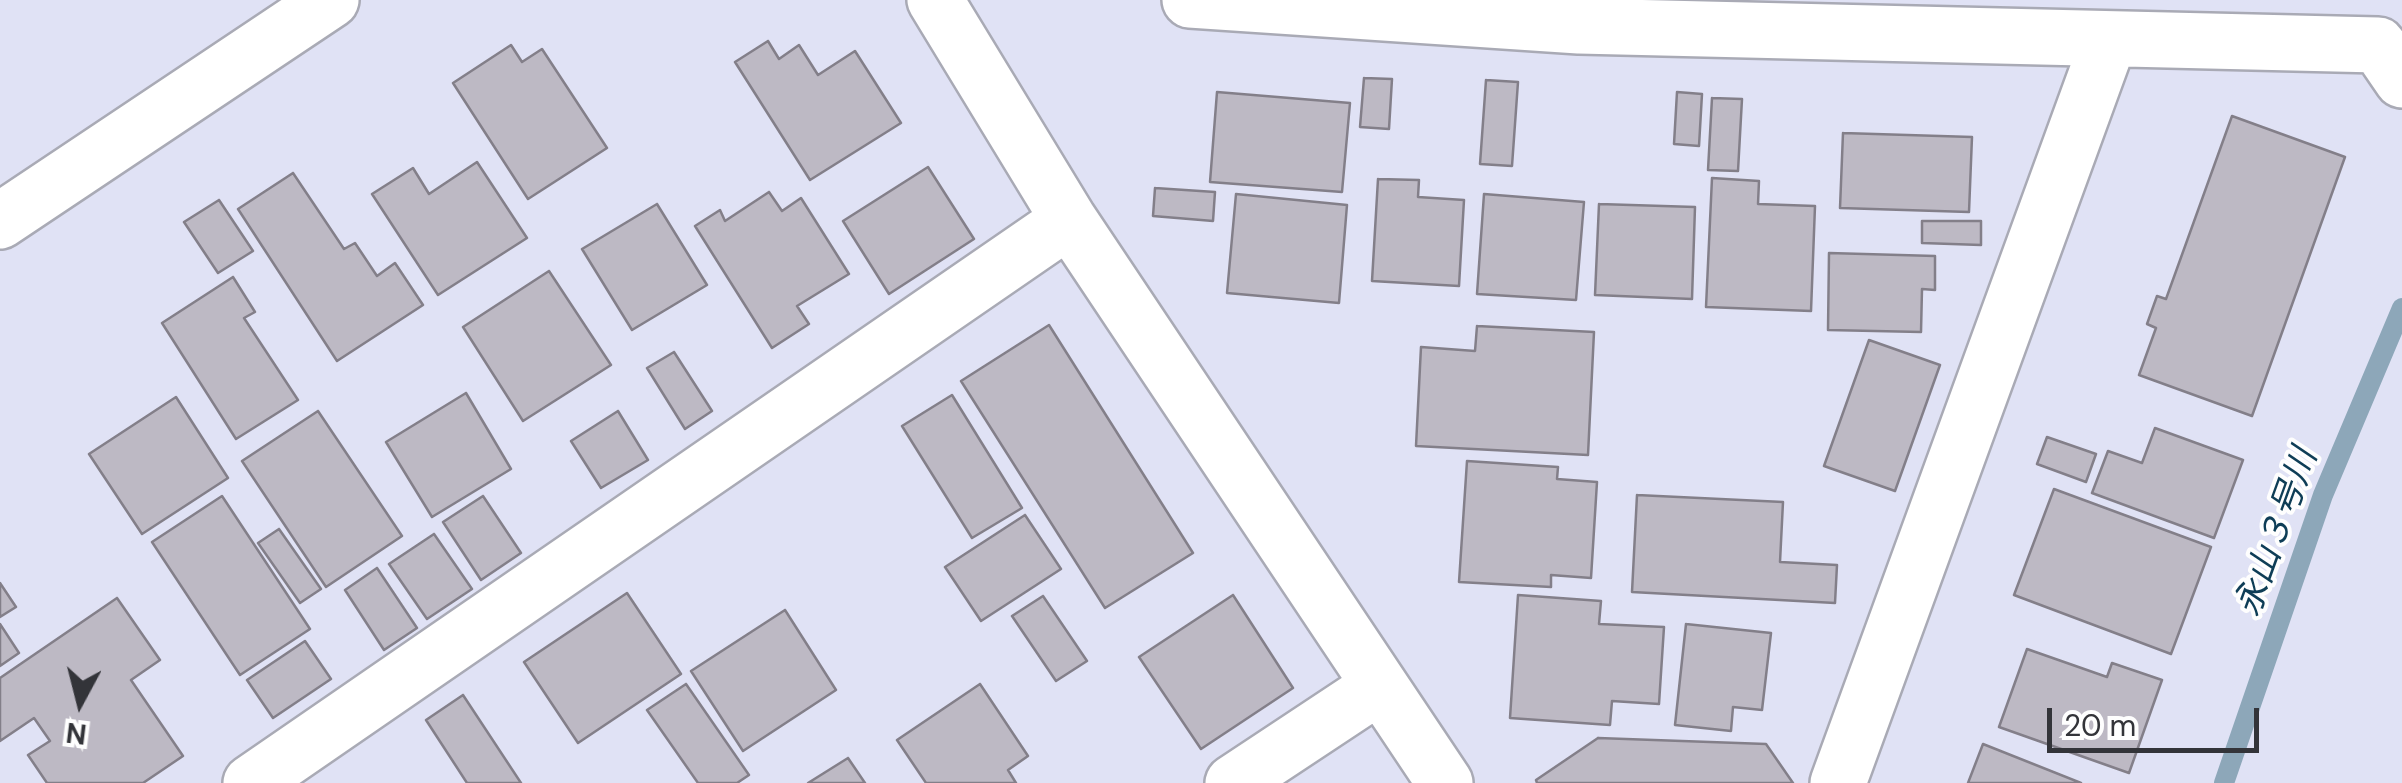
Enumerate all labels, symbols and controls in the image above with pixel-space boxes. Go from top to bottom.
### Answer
water label: 永山３号川 [2228,444,2328,622]
north arrow [30,653,130,753]
scale bar [2052,688,2264,750]
text: 20 m [2064,706,2136,745]
text: N [64,714,89,753]

